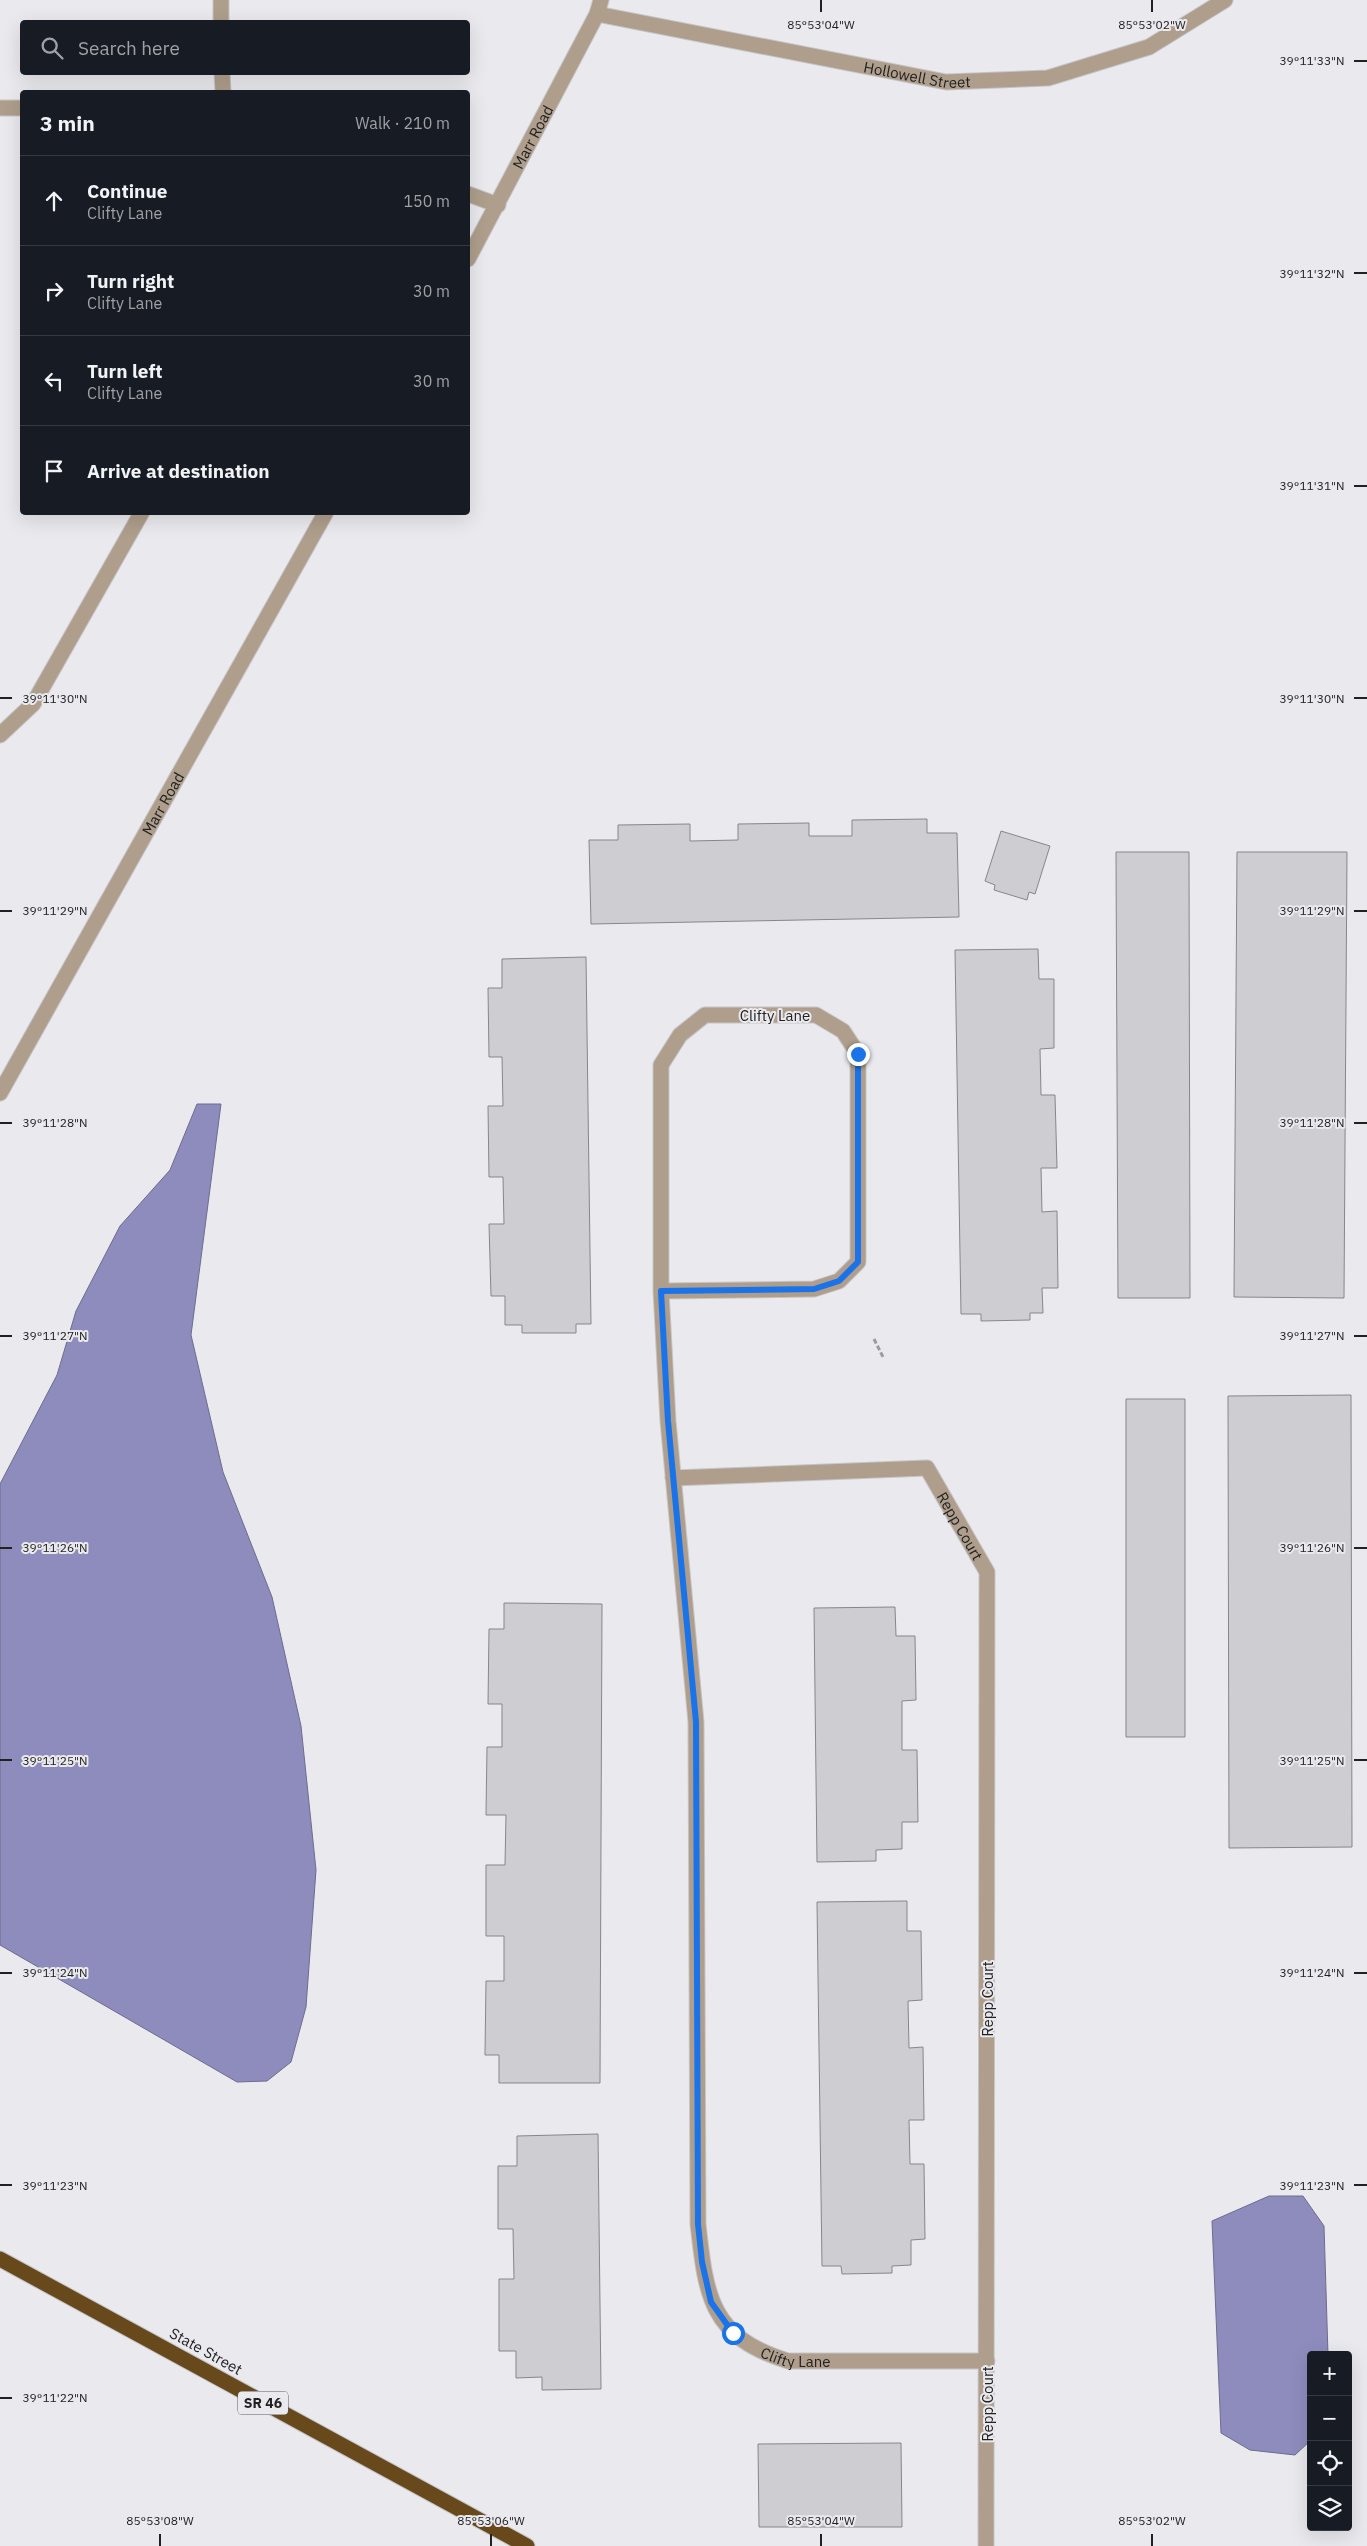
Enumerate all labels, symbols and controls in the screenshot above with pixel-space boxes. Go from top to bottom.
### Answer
text: 85°53'04"W [787,17,855,32]
text: 85°53'02"W [1118,17,1186,32]
search box [20,20,470,75]
icon: search [38,34,66,62]
text: Search here [78,36,180,60]
text: 39°11'33"N [1279,53,1345,68]
street label: Hollowell Street [862,57,971,92]
street label: Marr Road [508,102,557,172]
text: 3 min [40,109,95,137]
text: Walk · 210 m [355,113,450,133]
text: Continue [87,179,167,203]
icon: ahead [40,187,68,215]
text: 150 m [403,191,450,211]
text: Clifty Lane [87,203,162,223]
text: 39°11'32"N [1279,266,1345,281]
text: Turn right [87,269,174,293]
icon: right [40,277,68,305]
text: 30 m [413,281,450,301]
text: Clifty Lane [87,293,162,313]
text: Turn left [87,359,163,383]
icon: left [40,367,68,395]
text: 30 m [413,371,450,391]
text: Clifty Lane [87,383,162,403]
icon: arrive [40,457,68,485]
text: Arrive at destination [87,459,270,483]
text: 39°11'31"N [1279,478,1345,493]
text: 39°11'30"N [22,691,88,706]
text: 39°11'30"N [1279,691,1345,706]
street label: Marr Road [137,769,188,838]
text: 39°11'29"N [22,903,88,918]
text: 39°11'29"N [1279,903,1345,918]
street label: Clifty Lane [740,1006,810,1025]
route end [847,1043,870,1066]
text: 39°11'28"N [22,1115,88,1130]
text: 39°11'28"N [1279,1115,1345,1130]
text: 39°11'27"N [22,1328,88,1343]
text: 39°11'27"N [1279,1328,1345,1343]
street label: Repp Court [933,1488,988,1563]
text: 39°11'26"N [22,1540,88,1555]
text: 39°11'26"N [1279,1540,1345,1555]
text: 39°11'25"N [22,1753,88,1768]
text: 39°11'25"N [1279,1753,1345,1768]
street label: Repp Court [978,1961,997,2037]
text: 39°11'24"N [22,1965,88,1980]
text: 39°11'24"N [1279,1965,1345,1980]
text: 39°11'23"N [22,2178,88,2193]
text: 39°11'23"N [1279,2178,1345,2193]
route start [722,2322,745,2345]
street label: State Street [166,2323,246,2379]
street label: Clifty Lane [758,2342,831,2371]
map controls [1307,2351,1352,2531]
button: + [1307,2351,1352,2396]
street label: Repp Court [978,2366,997,2442]
text: 39°11'22"N [22,2390,88,2405]
road number: SR 46 [238,2392,288,2414]
button: − [1307,2396,1352,2441]
button: locate [1307,2441,1352,2486]
button: layers [1307,2486,1352,2531]
text: 85°53'08"W [126,2513,194,2528]
text: 85°53'06"W [457,2513,525,2528]
text: 85°53'04"W [787,2513,855,2528]
text: 85°53'02"W [1118,2513,1186,2528]

